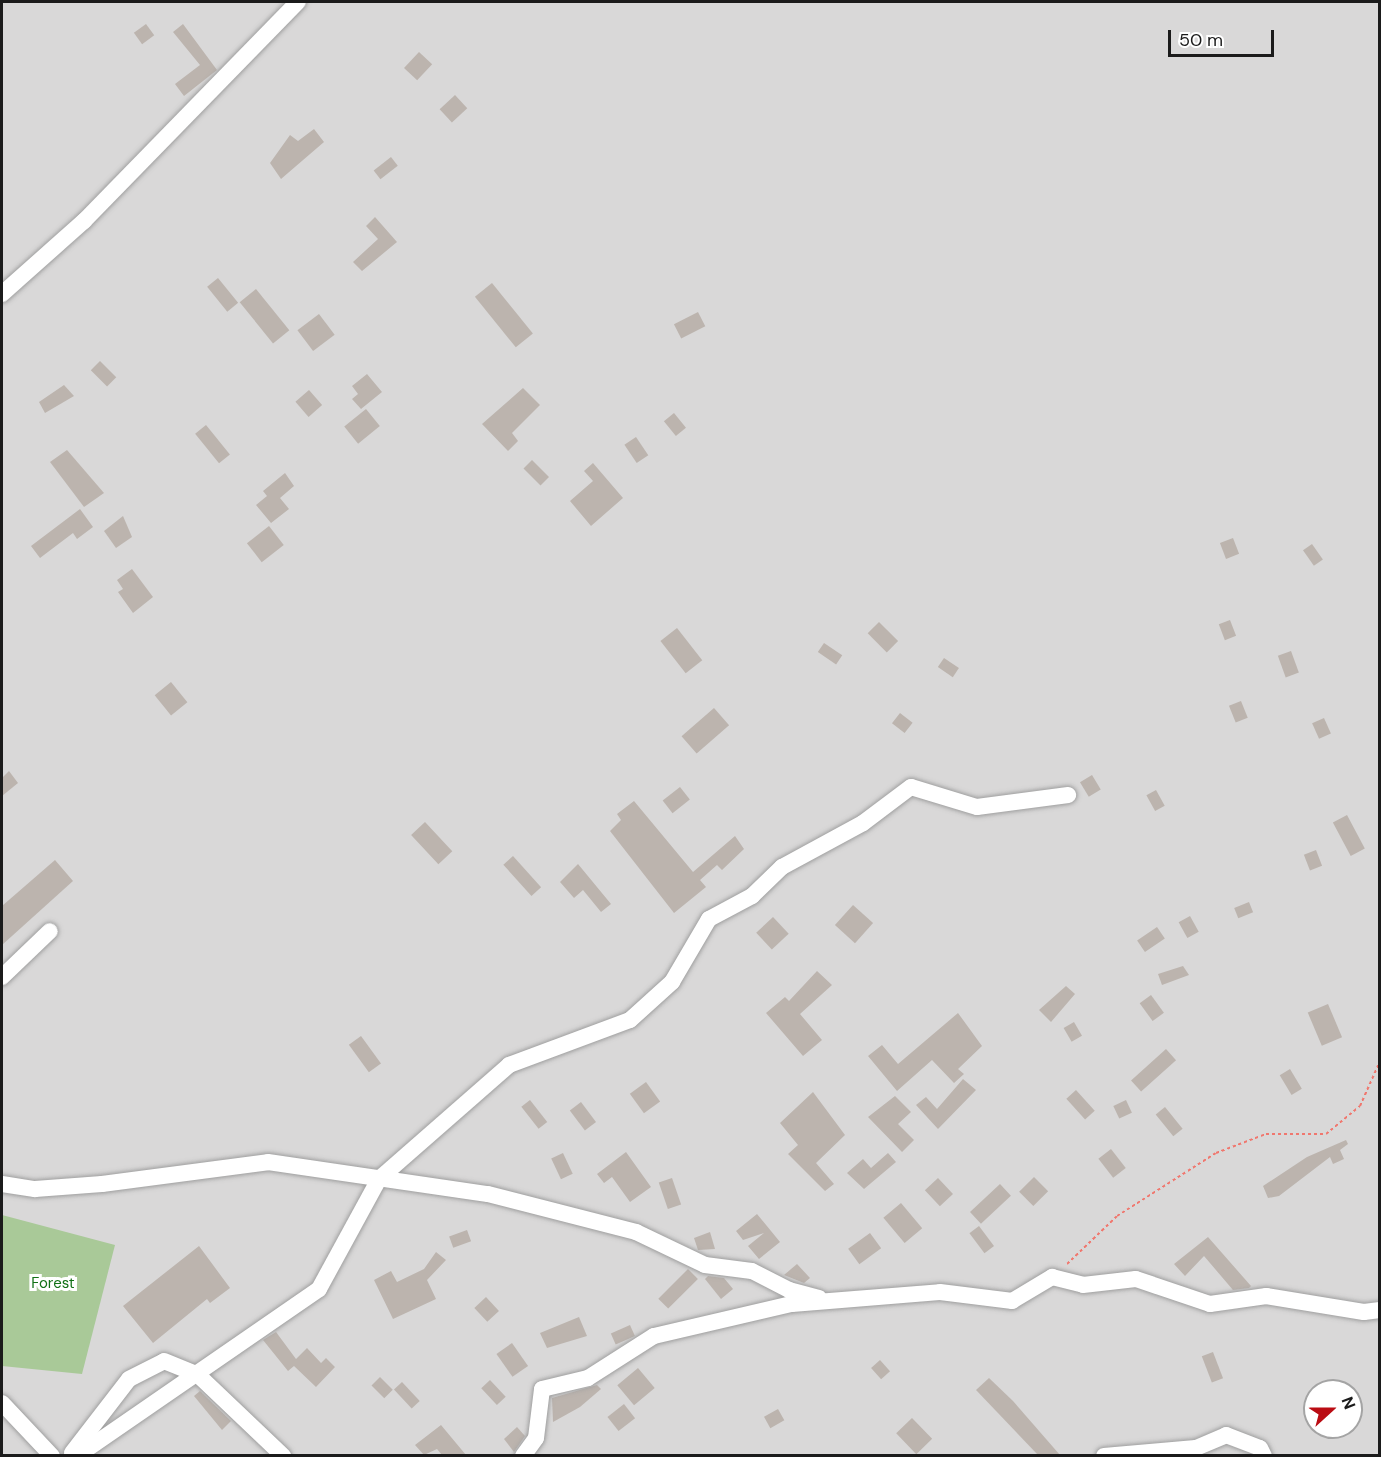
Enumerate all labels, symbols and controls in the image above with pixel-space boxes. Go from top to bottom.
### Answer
scale bar [1171,18,1278,56]
text: 50 m [1179,28,1223,52]
park label: Forest [31,1275,75,1293]
north arrow [1303,1379,1363,1439]
text: N [1337,1394,1360,1412]

